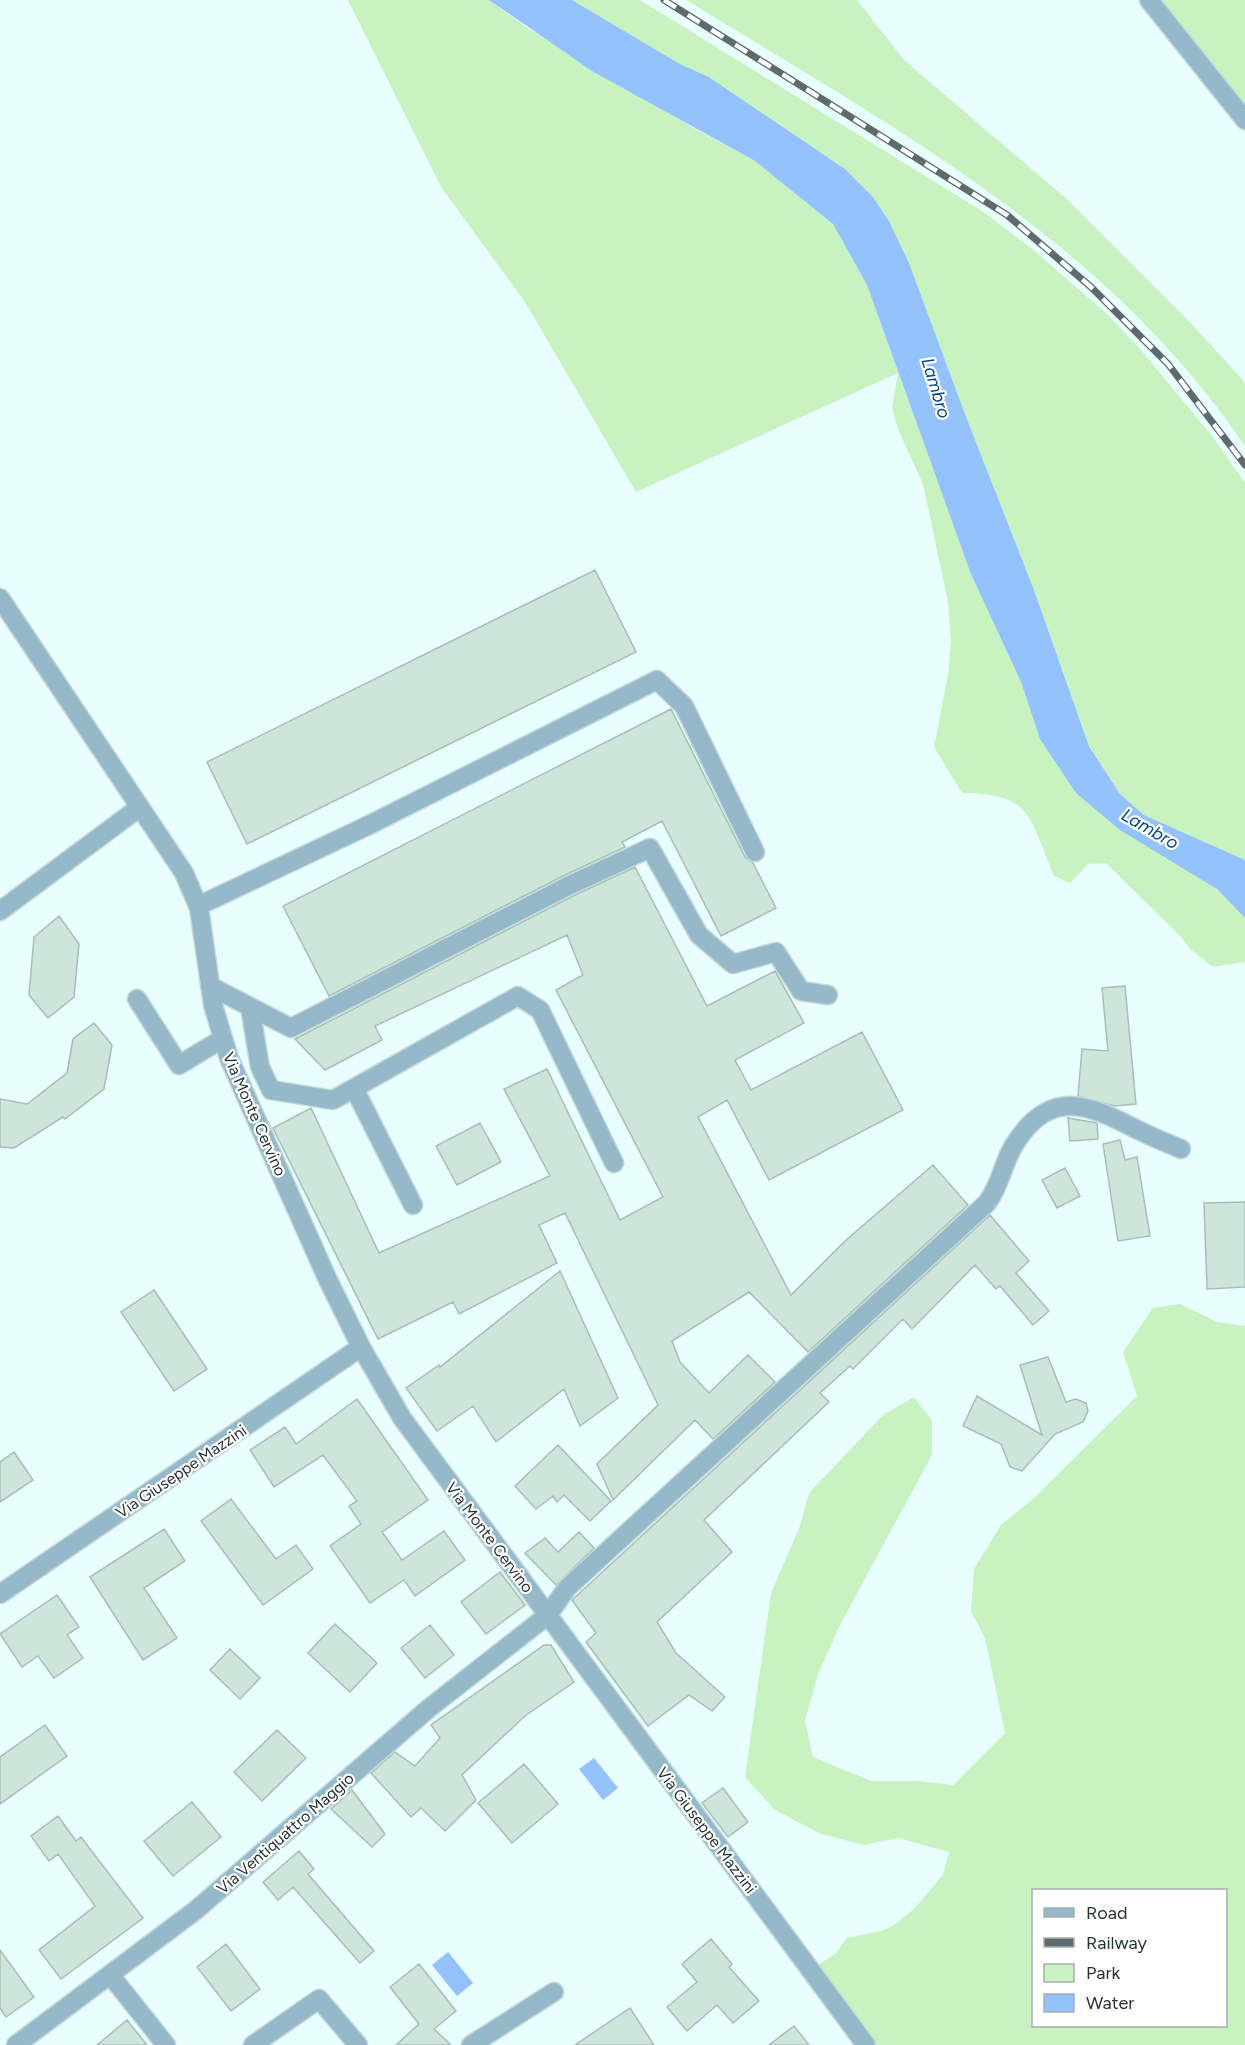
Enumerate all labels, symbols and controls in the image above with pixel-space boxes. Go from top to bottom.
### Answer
water label: Lambro [916,355,956,421]
water label: Lambro [1117,804,1183,854]
street label: Via Monte Cervino [219,1049,290,1179]
street label: Via Giuseppe Mazzini [112,1421,250,1522]
street label: Via Monte Cervino [442,1478,537,1596]
street label: Via Giuseppe Mazzini [653,1763,760,1897]
street label: Via Ventiquattro Maggio [213,1769,358,1898]
legend [1032,1889,1227,2027]
text: Road [1086,1902,1127,1924]
text: Railway [1086,1932,1148,1954]
text: Park [1086,1962,1121,1984]
text: Water [1086,1992,1134,2014]

